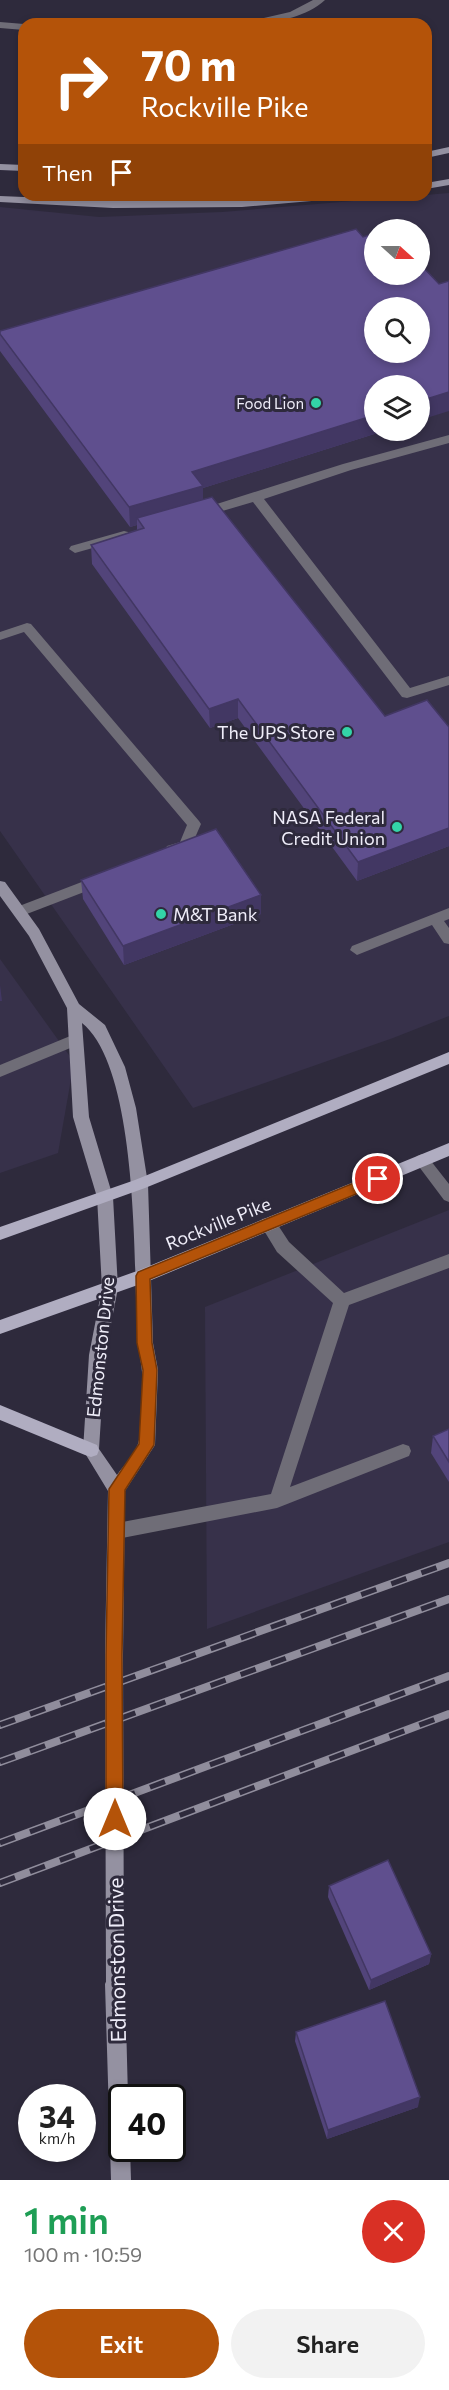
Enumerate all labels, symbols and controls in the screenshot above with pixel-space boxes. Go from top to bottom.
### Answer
text: 70 m [141,38,236,90]
icon: right [42,42,120,120]
text: Rockville Pike [141,90,308,123]
icon: arrive [105,156,138,189]
text: Then [42,159,93,186]
north arrow [364,219,430,285]
map controls [364,219,430,441]
button: search [364,297,430,363]
button: layers [364,375,430,441]
place label: Food Lion [236,394,304,412]
marker: Food Lion [309,396,323,410]
place label: The UPS Store [217,721,335,743]
marker: The UPS Store [340,725,354,739]
place label: NASA Federal Credit Union [272,806,385,849]
marker: NASA Federal Credit Union [390,820,404,834]
place label: M&T Bank [173,903,258,925]
marker: M&T Bank [154,907,168,921]
pin [352,1153,403,1204]
icon: arrive [361,1162,394,1195]
street label: Rockville Pike [162,1192,274,1254]
street label: Edmonston Drive [82,1276,118,1418]
position arrow [83,1787,147,1851]
street label: Edmonston Drive [102,1877,130,2043]
speed limit sign: 40 [108,2084,186,2162]
text: 34 [39,2097,75,2134]
text: km/h [39,2129,75,2147]
text: 1 min [24,2197,109,2241]
button: close [362,2200,425,2263]
text: 100 m · 10:59 [24,2242,142,2266]
button: Exit [24,2309,219,2378]
button: Share [231,2309,425,2378]

